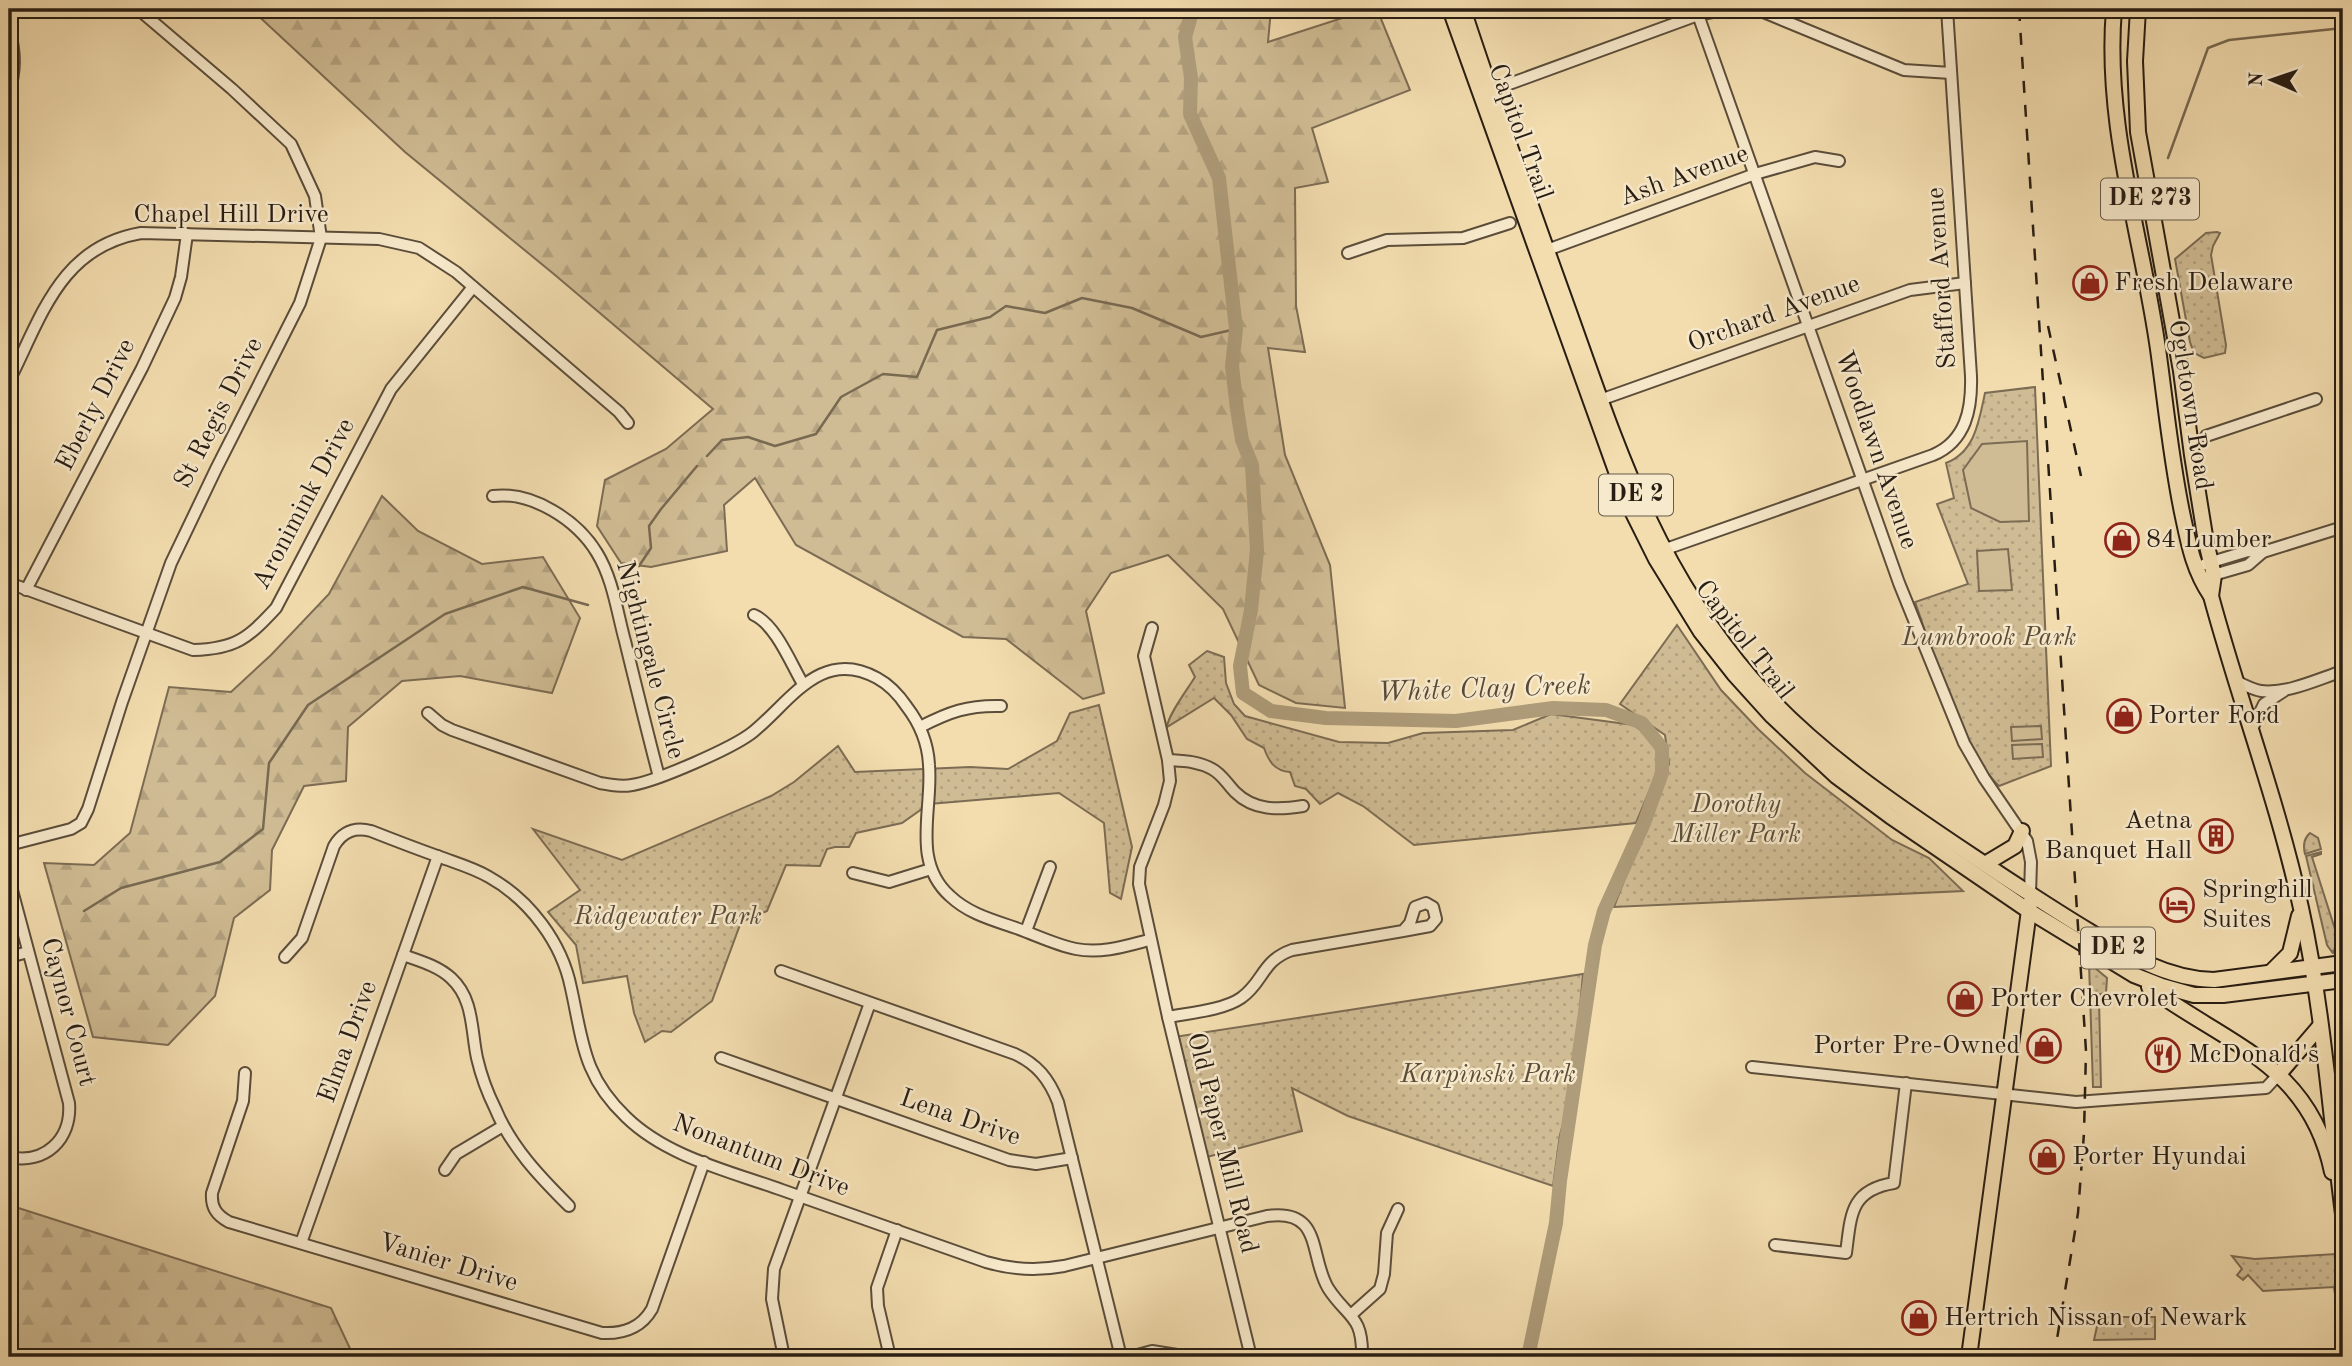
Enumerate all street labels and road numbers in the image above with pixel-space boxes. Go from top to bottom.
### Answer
street label: Capitol Trail [1483,60,1557,204]
street label: Ash Avenue [1616,141,1752,211]
road number: DE 273 [2101,178,2199,219]
street label: Stafford Avenue [1923,186,1961,370]
street label: Chapel Hill Drive [133,202,329,228]
street label: Orchard Avenue [1684,271,1864,357]
street label: Ogletown Road [2164,318,2216,492]
street label: St Regis Drive [170,334,268,492]
street label: Eberly Drive [52,335,140,475]
street label: Woodlawn Avenue [1830,347,1922,553]
street label: Aronimink Drive [248,414,360,594]
road number: DE 2 [1599,474,1673,516]
street label: Nightingale Circle [611,558,689,762]
street label: Capitol Trail [1690,576,1798,704]
road number: DE 2 [2081,928,2155,968]
street label: Caynor Court [36,935,100,1089]
street label: Elma Drive [314,977,382,1107]
street label: Old Paper Mill Road [1182,1030,1262,1256]
street label: Lena Drive [896,1085,1024,1151]
street label: Nonantum Drive [669,1110,853,1202]
street label: Vanier Drive [375,1229,521,1297]

